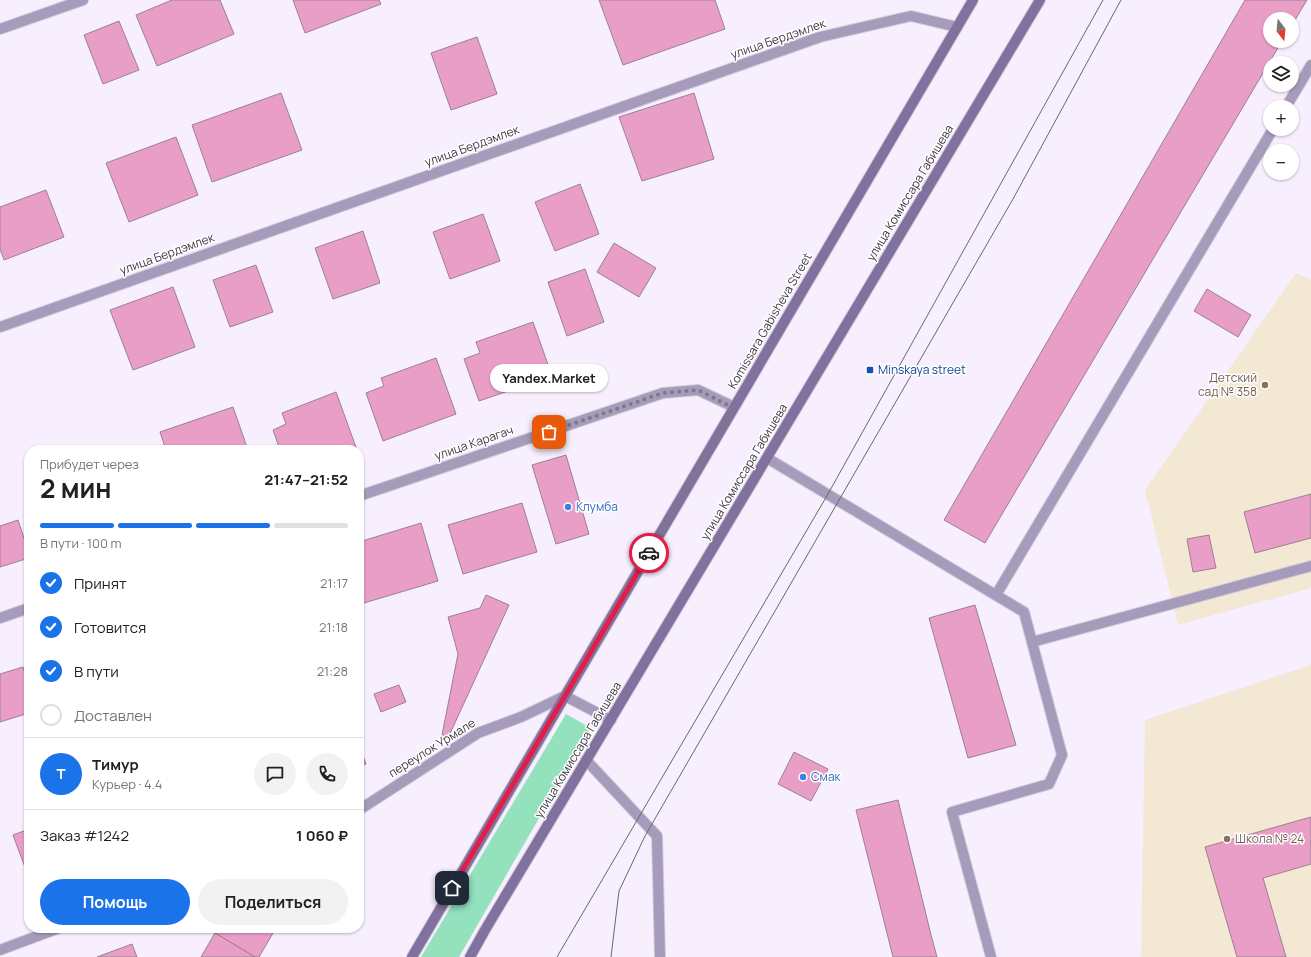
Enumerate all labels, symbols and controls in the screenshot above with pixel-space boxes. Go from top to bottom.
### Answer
north arrow [1263,12,1299,48]
map controls [1263,12,1299,180]
street label: улица Бердэмлек [728,14,829,63]
button: layers [1263,56,1299,92]
button: + [1263,100,1299,136]
street label: улица Бердэмлек [422,120,523,171]
street label: улица Комиссара Габишева [862,121,957,264]
button: − [1263,144,1299,180]
street label: улица Бердэмлек [117,228,218,279]
street label: Komissara Gabisheva Street [724,249,816,392]
place label: Minskaya street [878,361,966,378]
callout: Yandex.Market [490,364,608,392]
marker: Minskaya street [865,365,875,375]
text: Yandex.Market [502,369,596,387]
place label: Детский сад № 358 [1198,369,1257,400]
marker: Детский сад № 358 [1260,380,1270,390]
street label: улица Комиссара Габишева [696,400,791,543]
pin [532,415,566,449]
street label: улица Карагач [432,421,516,464]
icon: bag [538,421,560,443]
text: Прибудет через [40,455,139,473]
text: 21:47–21:52 [264,469,348,490]
text: 2 мин [40,470,112,506]
place label: Клумба [576,498,618,515]
marker: Клумба [563,502,573,512]
courier [629,533,669,573]
text: В пути · 100 m [40,534,122,552]
icon: car [638,542,660,564]
icon: check [40,572,62,594]
text: Принят [74,573,127,594]
text: 21:17 [320,574,348,592]
icon: check [40,616,62,638]
text: Готовится [74,617,146,638]
text: 21:18 [319,618,348,636]
icon: check [40,660,62,682]
text: В пути [74,661,119,682]
text: 21:28 [317,662,348,680]
street label: улица Комиссара Габишева [530,678,625,821]
text: Доставлен [74,705,152,726]
street label: переулок Урмале [385,714,478,781]
button: chat [254,753,296,795]
button: phone [306,753,348,795]
text: Тимур [92,754,139,775]
text: Т [56,763,66,784]
place label: Смак [811,768,842,785]
marker: Смак [798,772,808,782]
text: Курьер · 4.4 [92,775,162,793]
text: Заказ #1242 [40,825,129,846]
text: 1 060 ₽ [296,825,348,846]
place label: Школа № 24 [1235,830,1304,847]
marker: Школа № 24 [1222,834,1232,844]
pin [435,871,469,905]
icon: home [441,877,463,899]
button: Помощь [40,879,190,925]
button: Поделиться [198,879,348,925]

